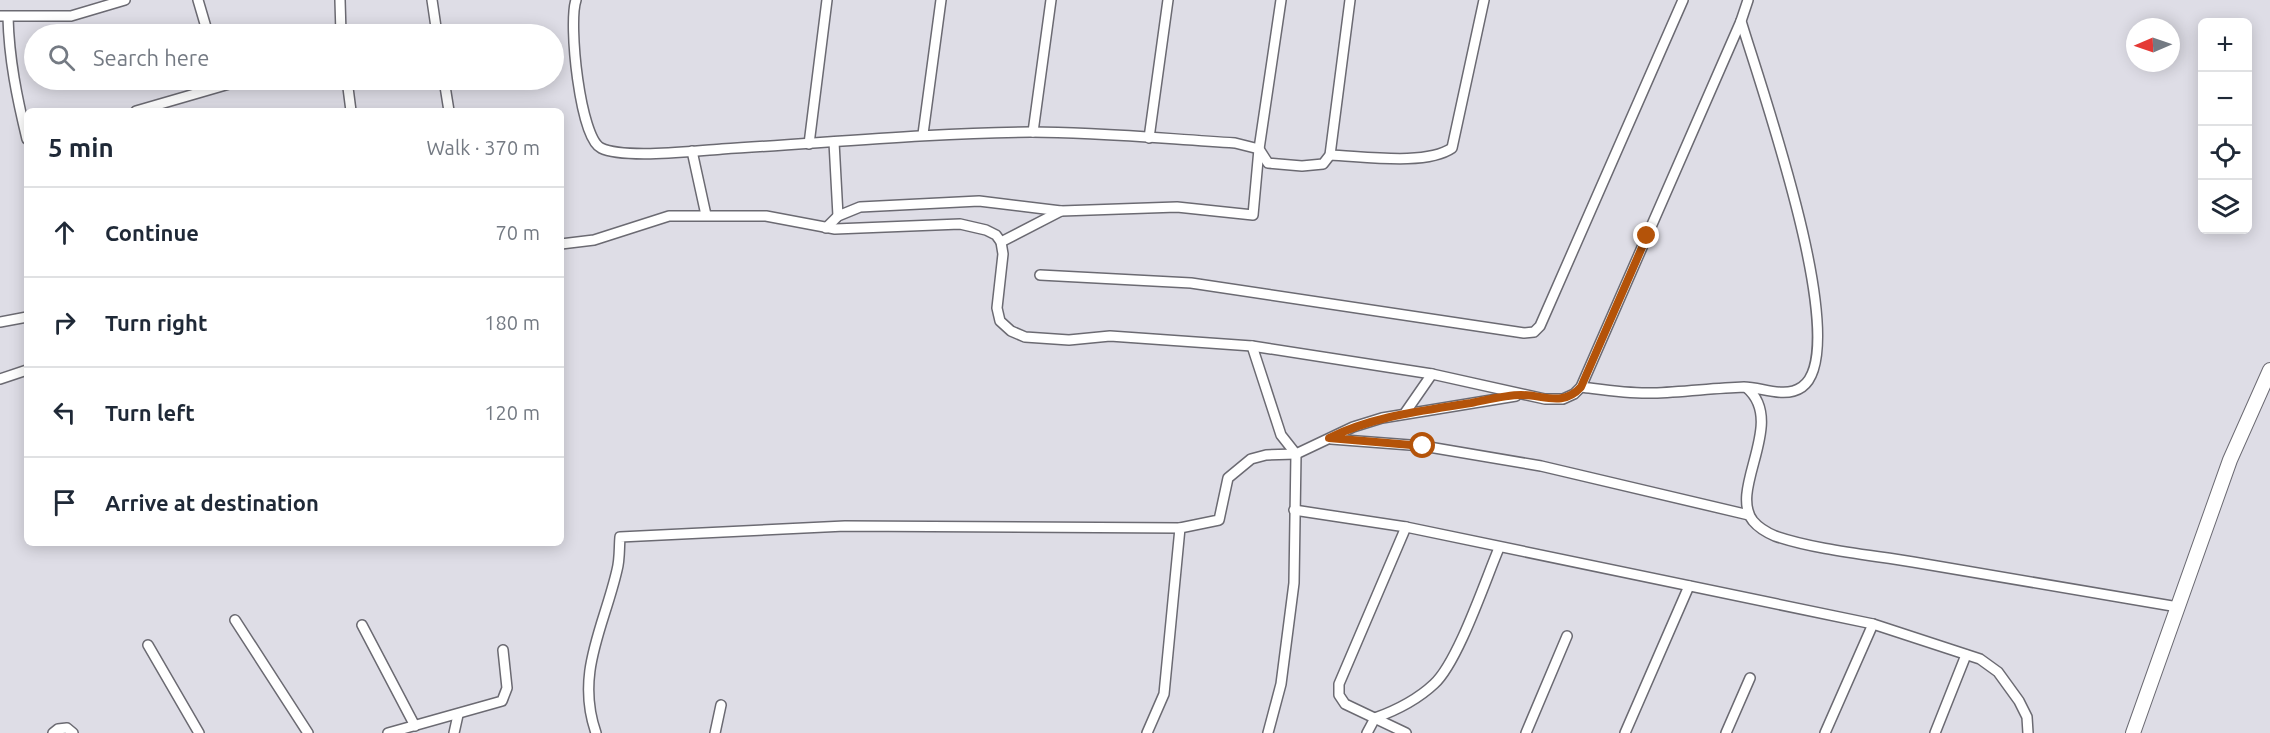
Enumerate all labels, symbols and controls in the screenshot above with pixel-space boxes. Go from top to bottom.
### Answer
north arrow [2126,18,2180,72]
map controls [2198,18,2252,234]
button: + [2198,18,2252,72]
search box [24,24,564,90]
icon: search [45,41,78,74]
text: Search here [93,45,209,70]
button: − [2198,72,2252,126]
button: locate [2198,126,2252,180]
text: 5 min [48,133,114,162]
text: Walk · 370 m [427,136,540,159]
button: layers [2198,180,2252,234]
icon: ahead [48,216,81,249]
text: Continue [105,220,199,245]
text: 70 m [496,221,540,244]
route end [1633,222,1659,248]
icon: right [48,306,81,339]
text: Turn right [105,310,207,335]
text: 180 m [484,311,540,334]
icon: left [48,396,81,429]
text: Turn left [105,400,195,425]
text: 120 m [484,401,540,424]
route start [1409,432,1435,458]
icon: arrive [48,486,81,519]
text: Arrive at destination [105,490,319,515]

